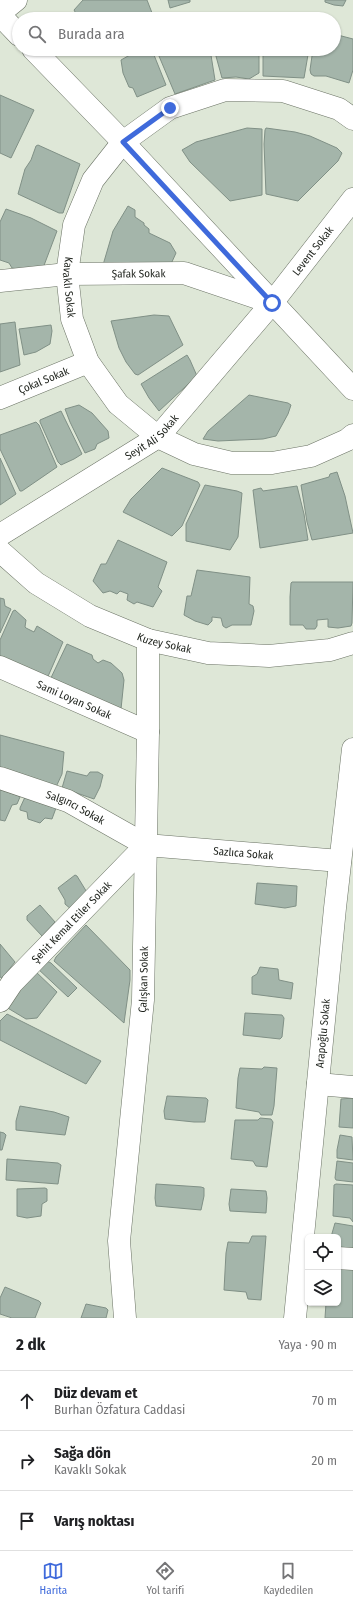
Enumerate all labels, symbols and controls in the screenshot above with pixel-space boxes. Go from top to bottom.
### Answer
search box [12,12,341,56]
icon: search [26,23,48,45]
text: Burada ara [58,25,125,43]
route end [161,99,179,117]
street label: Levent Sokak [290,223,337,278]
street label: Kavaklı Sokak [60,256,78,319]
street label: Şafak Sokak [112,267,166,281]
route start [263,294,281,312]
street label: Çokal Sokak [16,364,72,397]
street label: Seyit Ali Sokak [123,411,182,463]
street label: Kuzey Sokak [135,630,194,656]
street label: Sami Loyan Sokak [35,678,114,722]
street label: Salgıncı Sokak [44,788,108,828]
street label: Sazlıca Sokak [213,845,275,863]
street label: Şehit Kemal Etiler Sokak [29,878,115,966]
street label: Çalışkan Sokak [136,945,151,1013]
street label: Arapoğlu Sokak [313,997,333,1069]
map controls [305,1234,341,1306]
button: locate [305,1234,341,1270]
button: layers [305,1270,341,1306]
text: 2 dk [16,1334,45,1355]
text: Yaya · 90 m [278,1337,337,1352]
text: Düz devam et [54,1384,137,1402]
icon: ahead [16,1390,38,1412]
text: 70 m [312,1393,337,1408]
text: Burhan Özfatura Caddasi [54,1402,185,1417]
text: Sağa dön [54,1444,111,1462]
icon: right [16,1450,38,1472]
text: 20 m [311,1453,337,1468]
text: Kavaklı Sokak [54,1462,126,1477]
icon: arrive [16,1510,38,1532]
text: Varış noktası [54,1512,134,1530]
tab: Harita [40,1560,67,1597]
tab: Yol tarifi [146,1560,184,1597]
tab: Kaydedilen [263,1560,313,1597]

